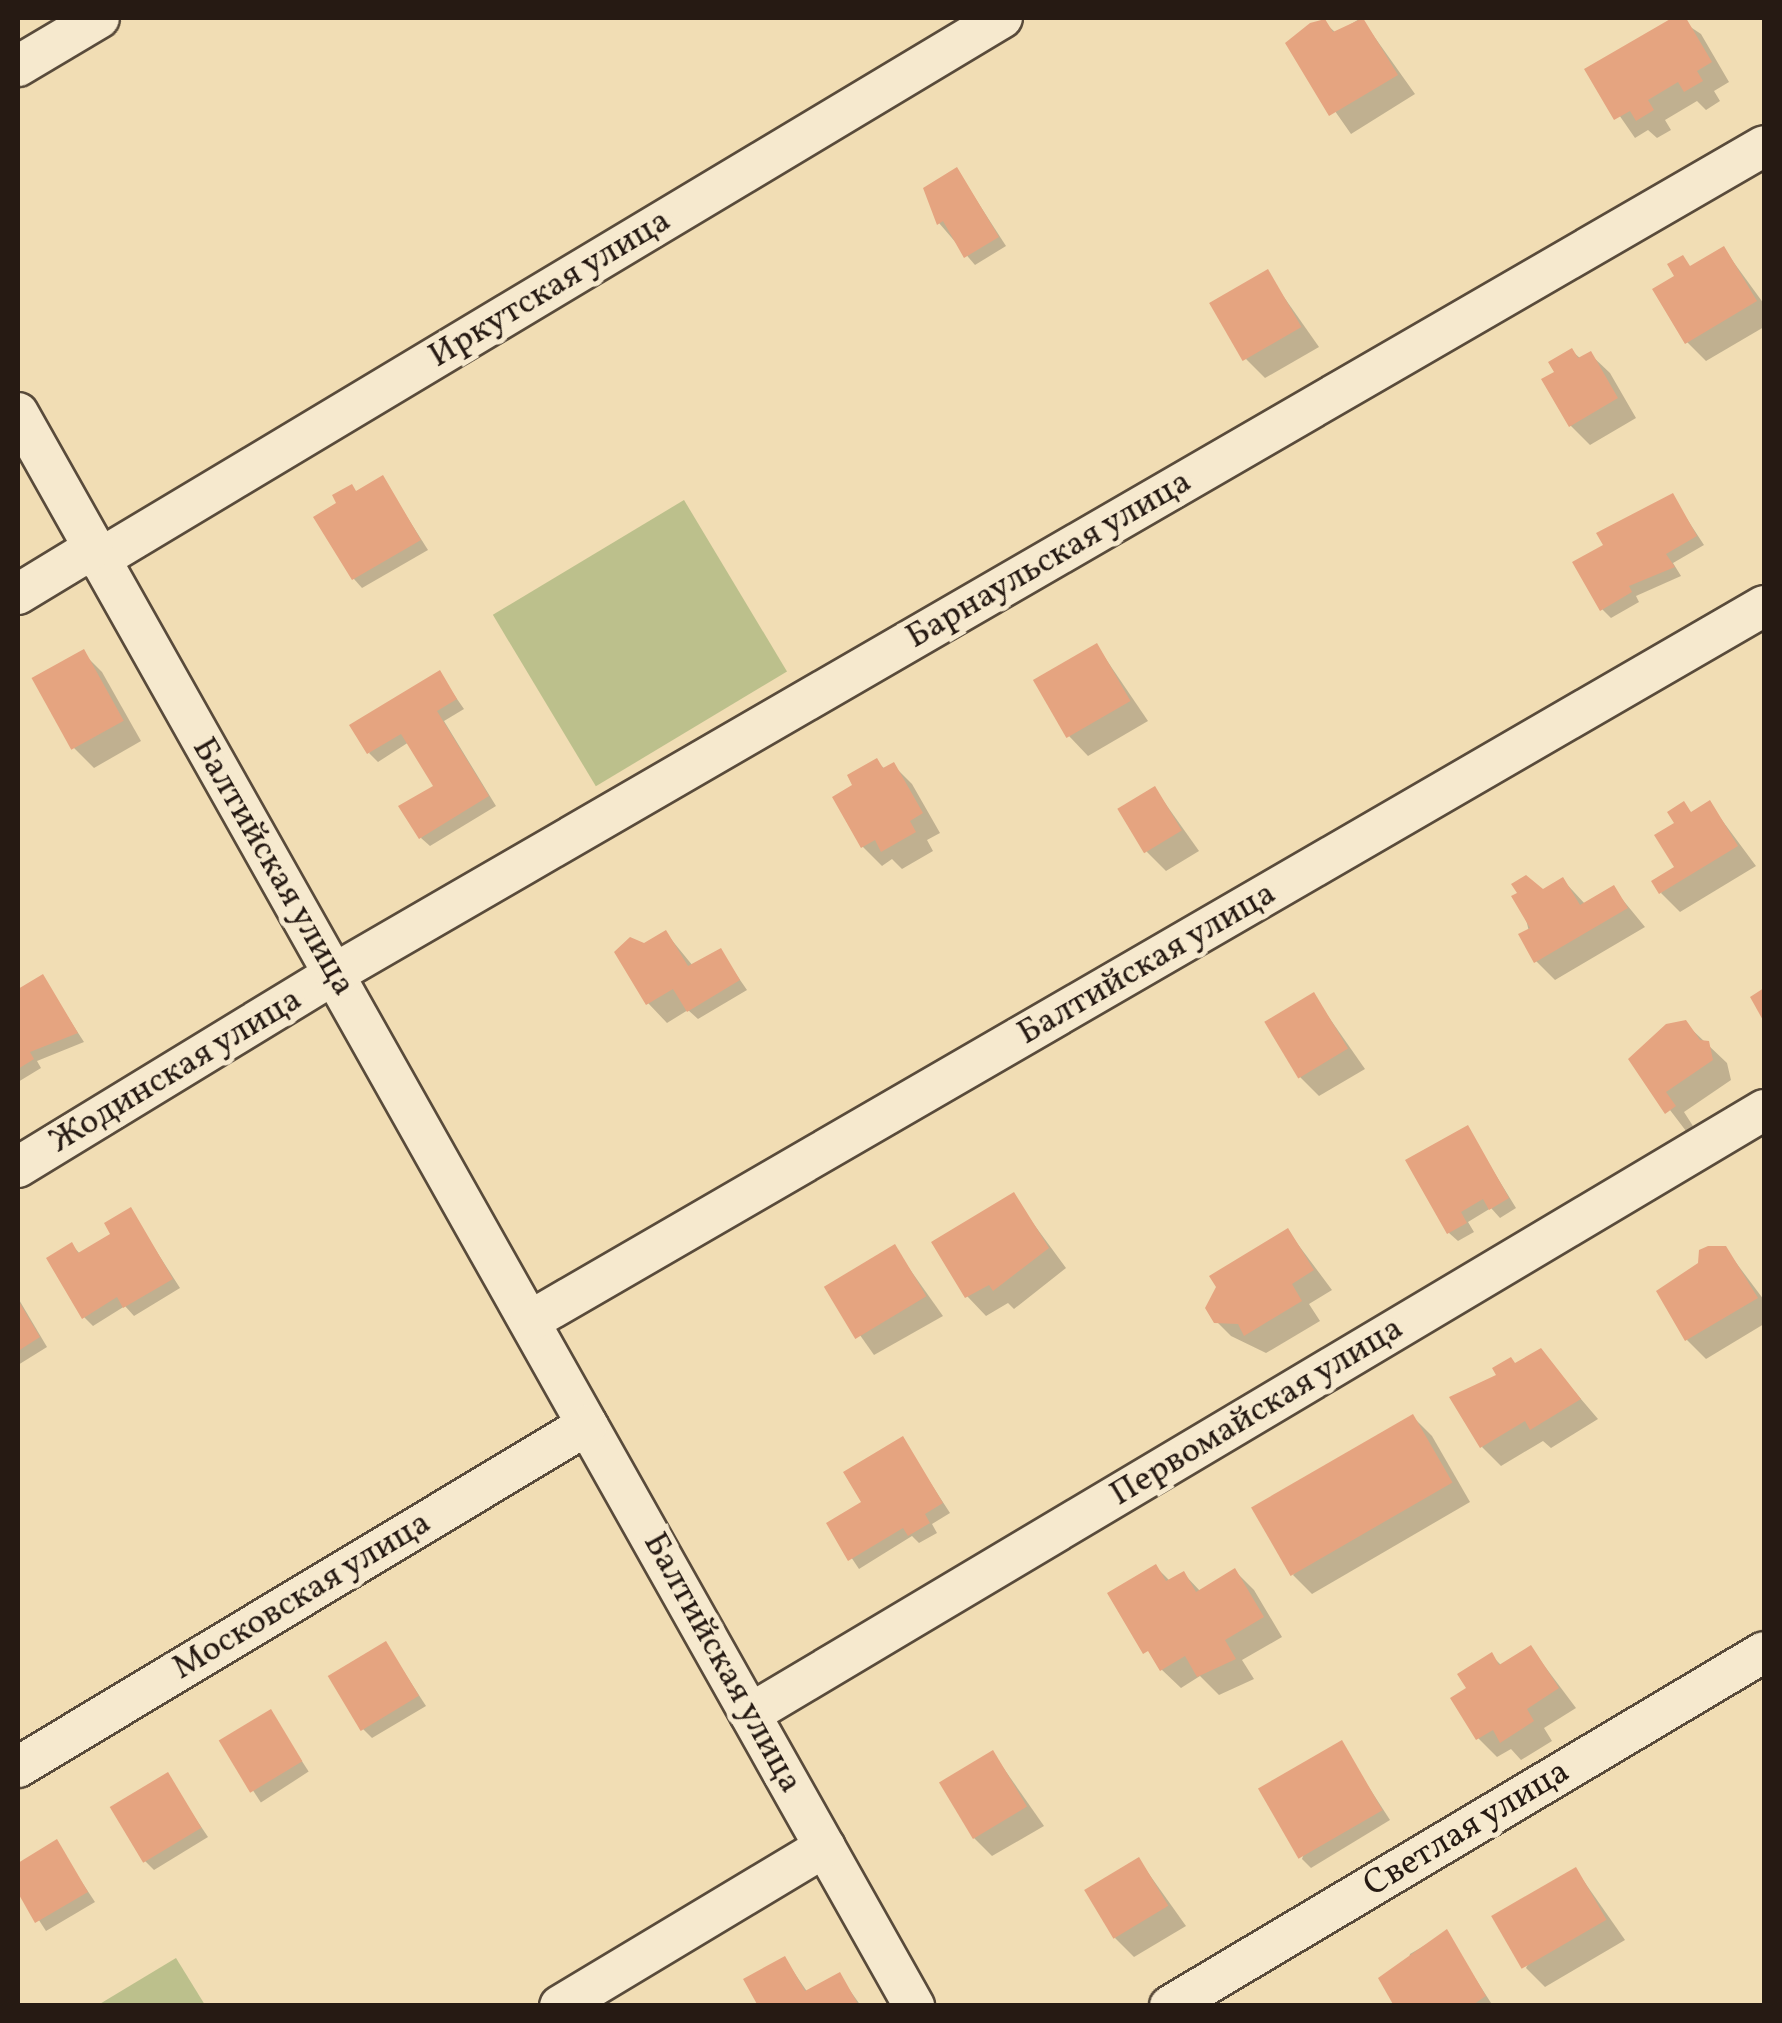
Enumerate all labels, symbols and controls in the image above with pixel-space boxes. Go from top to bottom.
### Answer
street label: Иркутская улица [421,200,679,378]
street label: Барнаульская улица [898,461,1200,659]
street label: Балтийская улица [182,730,364,1004]
street label: Балтийская улица [1010,873,1284,1055]
street label: Жодинская улица [42,979,310,1163]
street label: Первомайская улица [1102,1308,1412,1516]
street label: Московская улица [165,1502,439,1690]
street label: Балтийская улица [633,1525,811,1801]
street label: Светлая улица [1356,1751,1578,1907]

